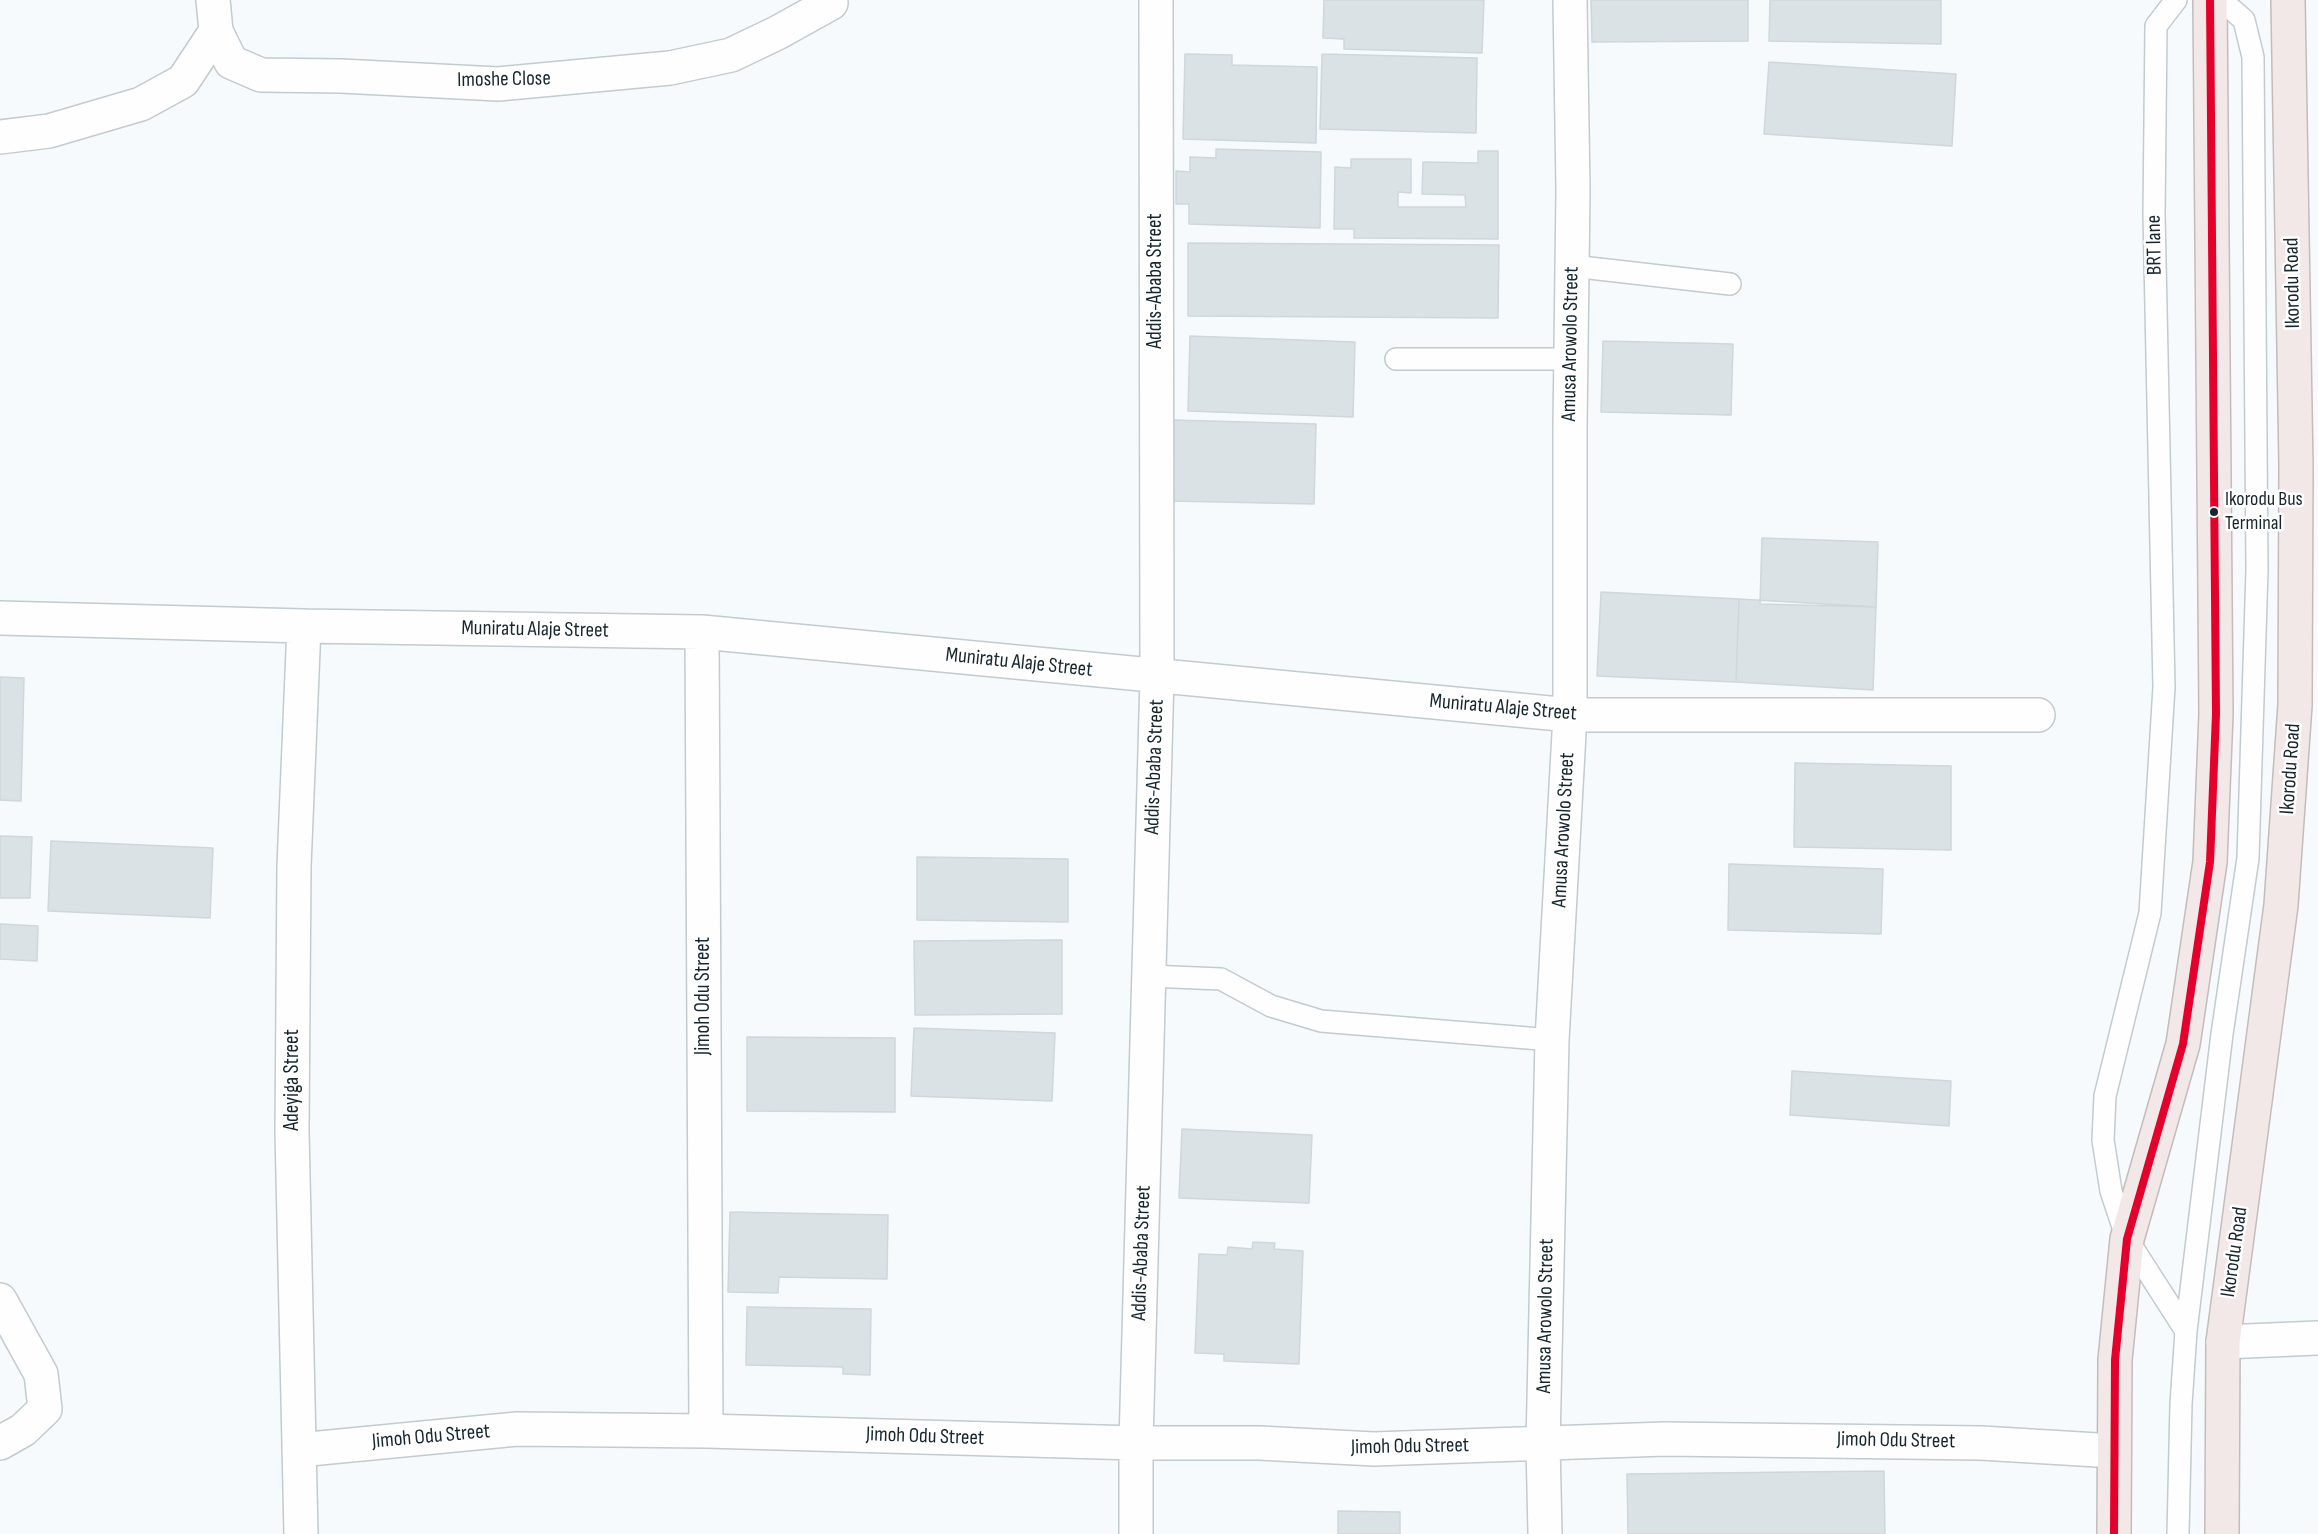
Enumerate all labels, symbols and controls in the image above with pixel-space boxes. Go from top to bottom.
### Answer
street label: Imoshe Close [457,67,551,93]
street label: Addis-Ababa Street [1143,213,1169,349]
street label: BRT lane [2142,215,2168,275]
street label: Ikorodu Road [2280,237,2306,329]
street label: Amusa Arowolo Street [1557,266,1585,422]
place label: Ikorodu Bus Terminal [2225,488,2303,535]
marker: Ikorodu Bus Terminal [2208,506,2220,518]
street label: Muniratu Alaje Street [461,616,609,644]
street label: Muniratu Alaje Street [944,643,1094,683]
street label: Muniratu Alaje Street [1428,689,1578,727]
street label: Addis-Ababa Street [1140,699,1170,835]
street label: Ikorodu Road [2275,723,2307,815]
street label: Amusa Arowolo Street [1547,752,1581,908]
street label: Jimoh Odu Street [691,937,717,1055]
street label: Adeyiga Street [280,1029,306,1131]
street label: Addis-Ababa Street [1127,1185,1157,1321]
street label: Ikorodu Road [2216,1205,2254,1299]
street label: Amusa Arowolo Street [1532,1238,1560,1394]
street label: Jimoh Odu Street [371,1419,491,1455]
street label: Jimoh Odu Street [865,1422,985,1452]
street label: Jimoh Odu Street [1837,1427,1955,1455]
street label: Jimoh Odu Street [1351,1433,1469,1461]

